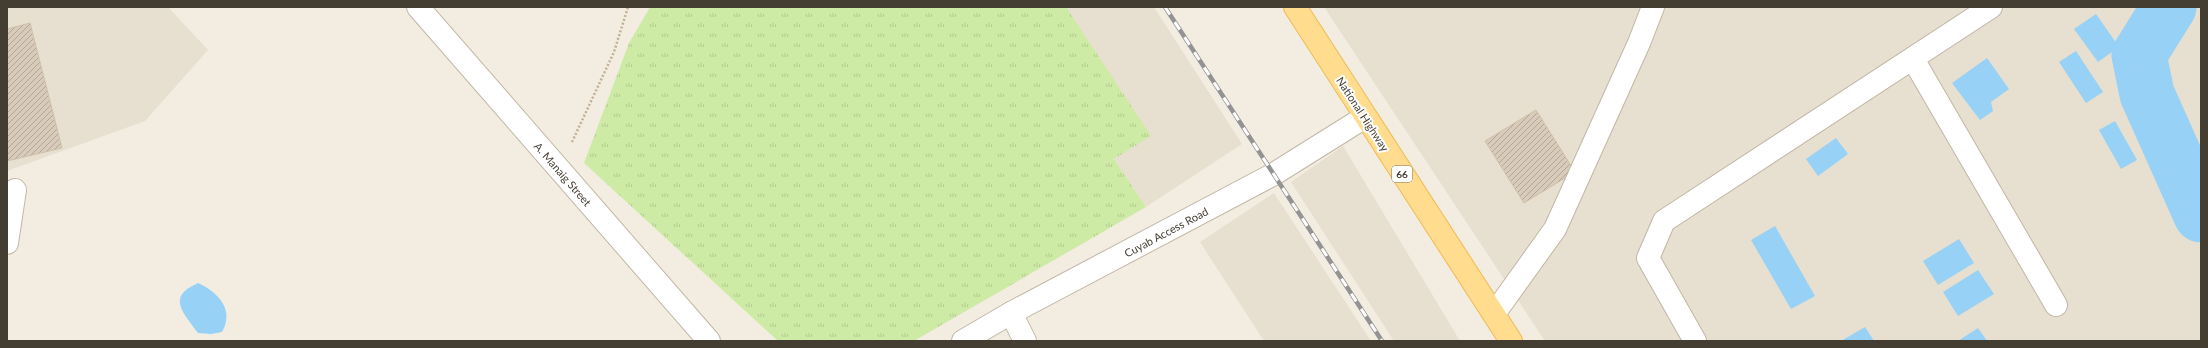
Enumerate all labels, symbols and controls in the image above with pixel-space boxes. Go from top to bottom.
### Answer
street label: National Highway [1334,74,1392,154]
street label: A. Manaig Street [532,140,594,209]
road number: 66 [1392,166,1412,182]
street label: Cuyab Access Road [1122,204,1210,260]

